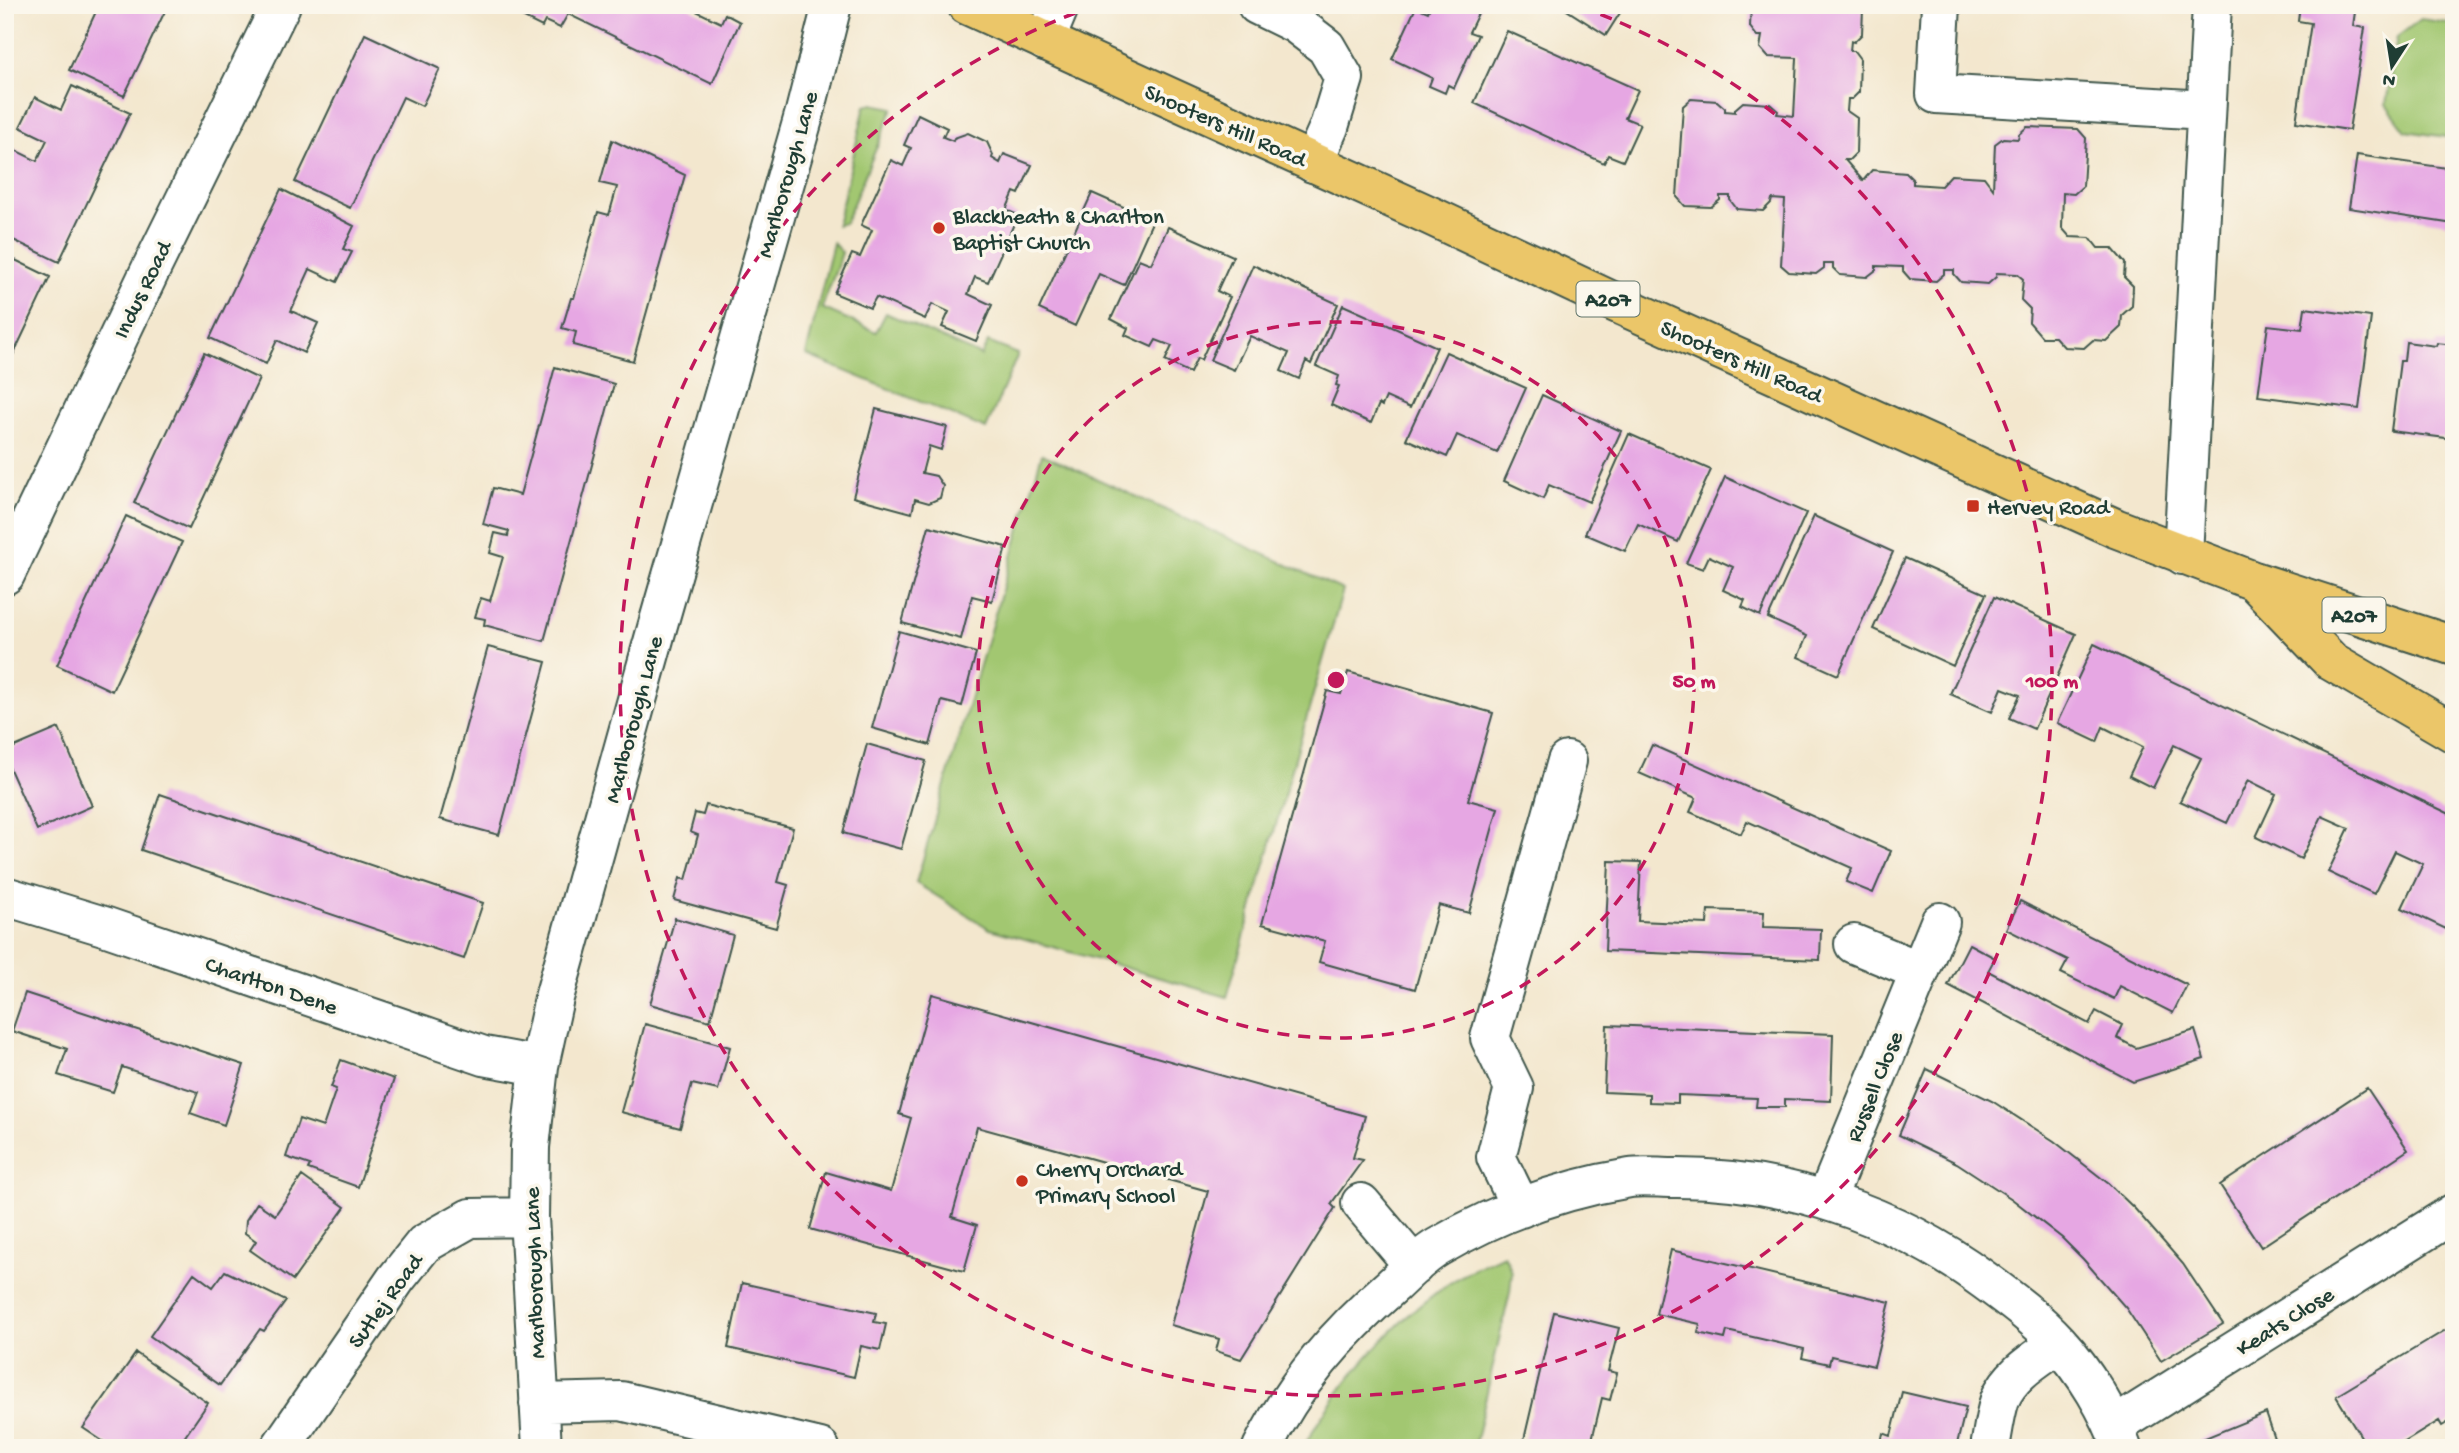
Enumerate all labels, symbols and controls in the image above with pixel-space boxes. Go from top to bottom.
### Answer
north arrow [2358,32,2428,102]
text: N [2381,67,2398,92]
street label: Shooters Hill Road [1140,79,1311,176]
street label: Marlborough Lane [753,88,826,261]
place label: Blackheath & Charlton Baptist Church [952,205,1164,258]
marker: Blackheath & Charlton Baptist Church [931,220,947,236]
street label: Indus Road [109,236,180,344]
road number: A207 [1576,282,1640,316]
street label: Shooters Hill Road [1656,315,1827,412]
place label: Hervey Road [1987,496,2111,523]
marker: Hervey Road [1965,498,1981,514]
road number: A207 [2322,598,2386,632]
street label: Marlborough Lane [600,632,671,806]
centre of rings [1324,668,1348,692]
text: 50 m [1673,671,1716,696]
text: 100 m [2025,671,2078,696]
street label: Charlton Dene [201,952,342,1023]
street label: Russell Close [1842,1027,1911,1147]
place label: Cherry Orchard Primary School [1035,1158,1184,1211]
marker: Cherry Orchard Primary School [1014,1173,1030,1189]
street label: Marlborough Lane [520,1185,553,1359]
street label: Sutlej Road [344,1248,431,1355]
street label: Keats Close [2232,1282,2341,1364]

